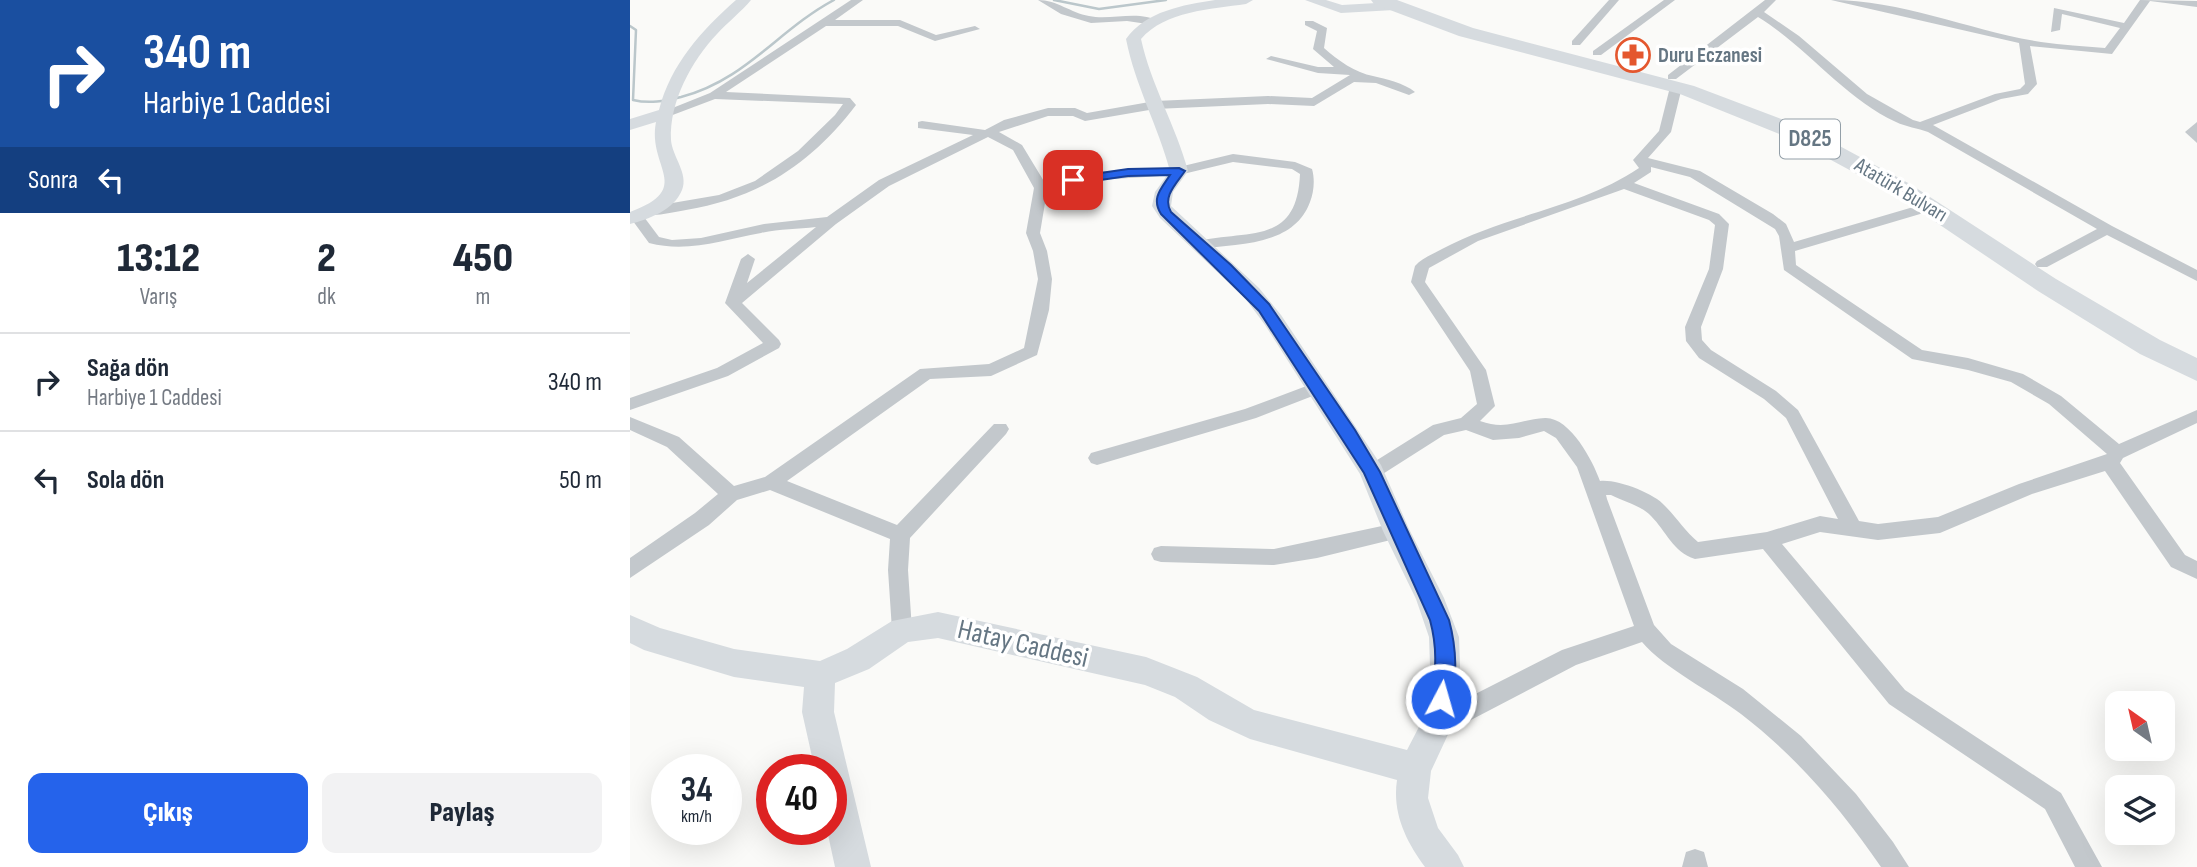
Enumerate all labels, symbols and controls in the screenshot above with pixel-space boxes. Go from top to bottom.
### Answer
text: 340 m [143,24,251,83]
icon: right [28,28,119,119]
pharmacy icon: Duru Eczanesi [1614,36,1652,74]
place label: Duru Eczanesi [1658,43,1762,68]
text: Harbiye 1 Caddesi [143,84,331,123]
road number: D825 [1780,120,1840,158]
pin [1043,150,1103,210]
street label: Atatürk Bulvarı [1849,152,1952,227]
icon: left [92,161,130,199]
icon: arrive [1054,161,1092,199]
text: Sonra [28,165,78,196]
text: 13:12 [117,233,200,284]
text: 2 [317,233,336,284]
text: 450 [453,233,513,284]
text: Varış [140,283,177,311]
text: dk [317,283,336,311]
text: m [476,283,490,311]
text: Sağa dön [87,353,169,384]
icon: right [28,363,66,401]
text: 340 m [548,367,602,398]
text: Harbiye 1 Caddesi [87,384,222,412]
icon: left [28,461,66,499]
text: Sola dön [87,465,164,496]
text: 50 m [559,465,602,496]
street label: Hatay Caddesi [954,613,1092,675]
position arrow [1404,662,1478,736]
north arrow [2105,691,2175,761]
map controls [2105,691,2175,845]
speed limit sign: 40 [756,754,847,845]
text: 34 [681,769,713,812]
button: Çıkış [28,773,308,853]
button: Paylaş [322,773,602,853]
button: layers [2105,775,2175,845]
text: km/h [681,806,712,827]

